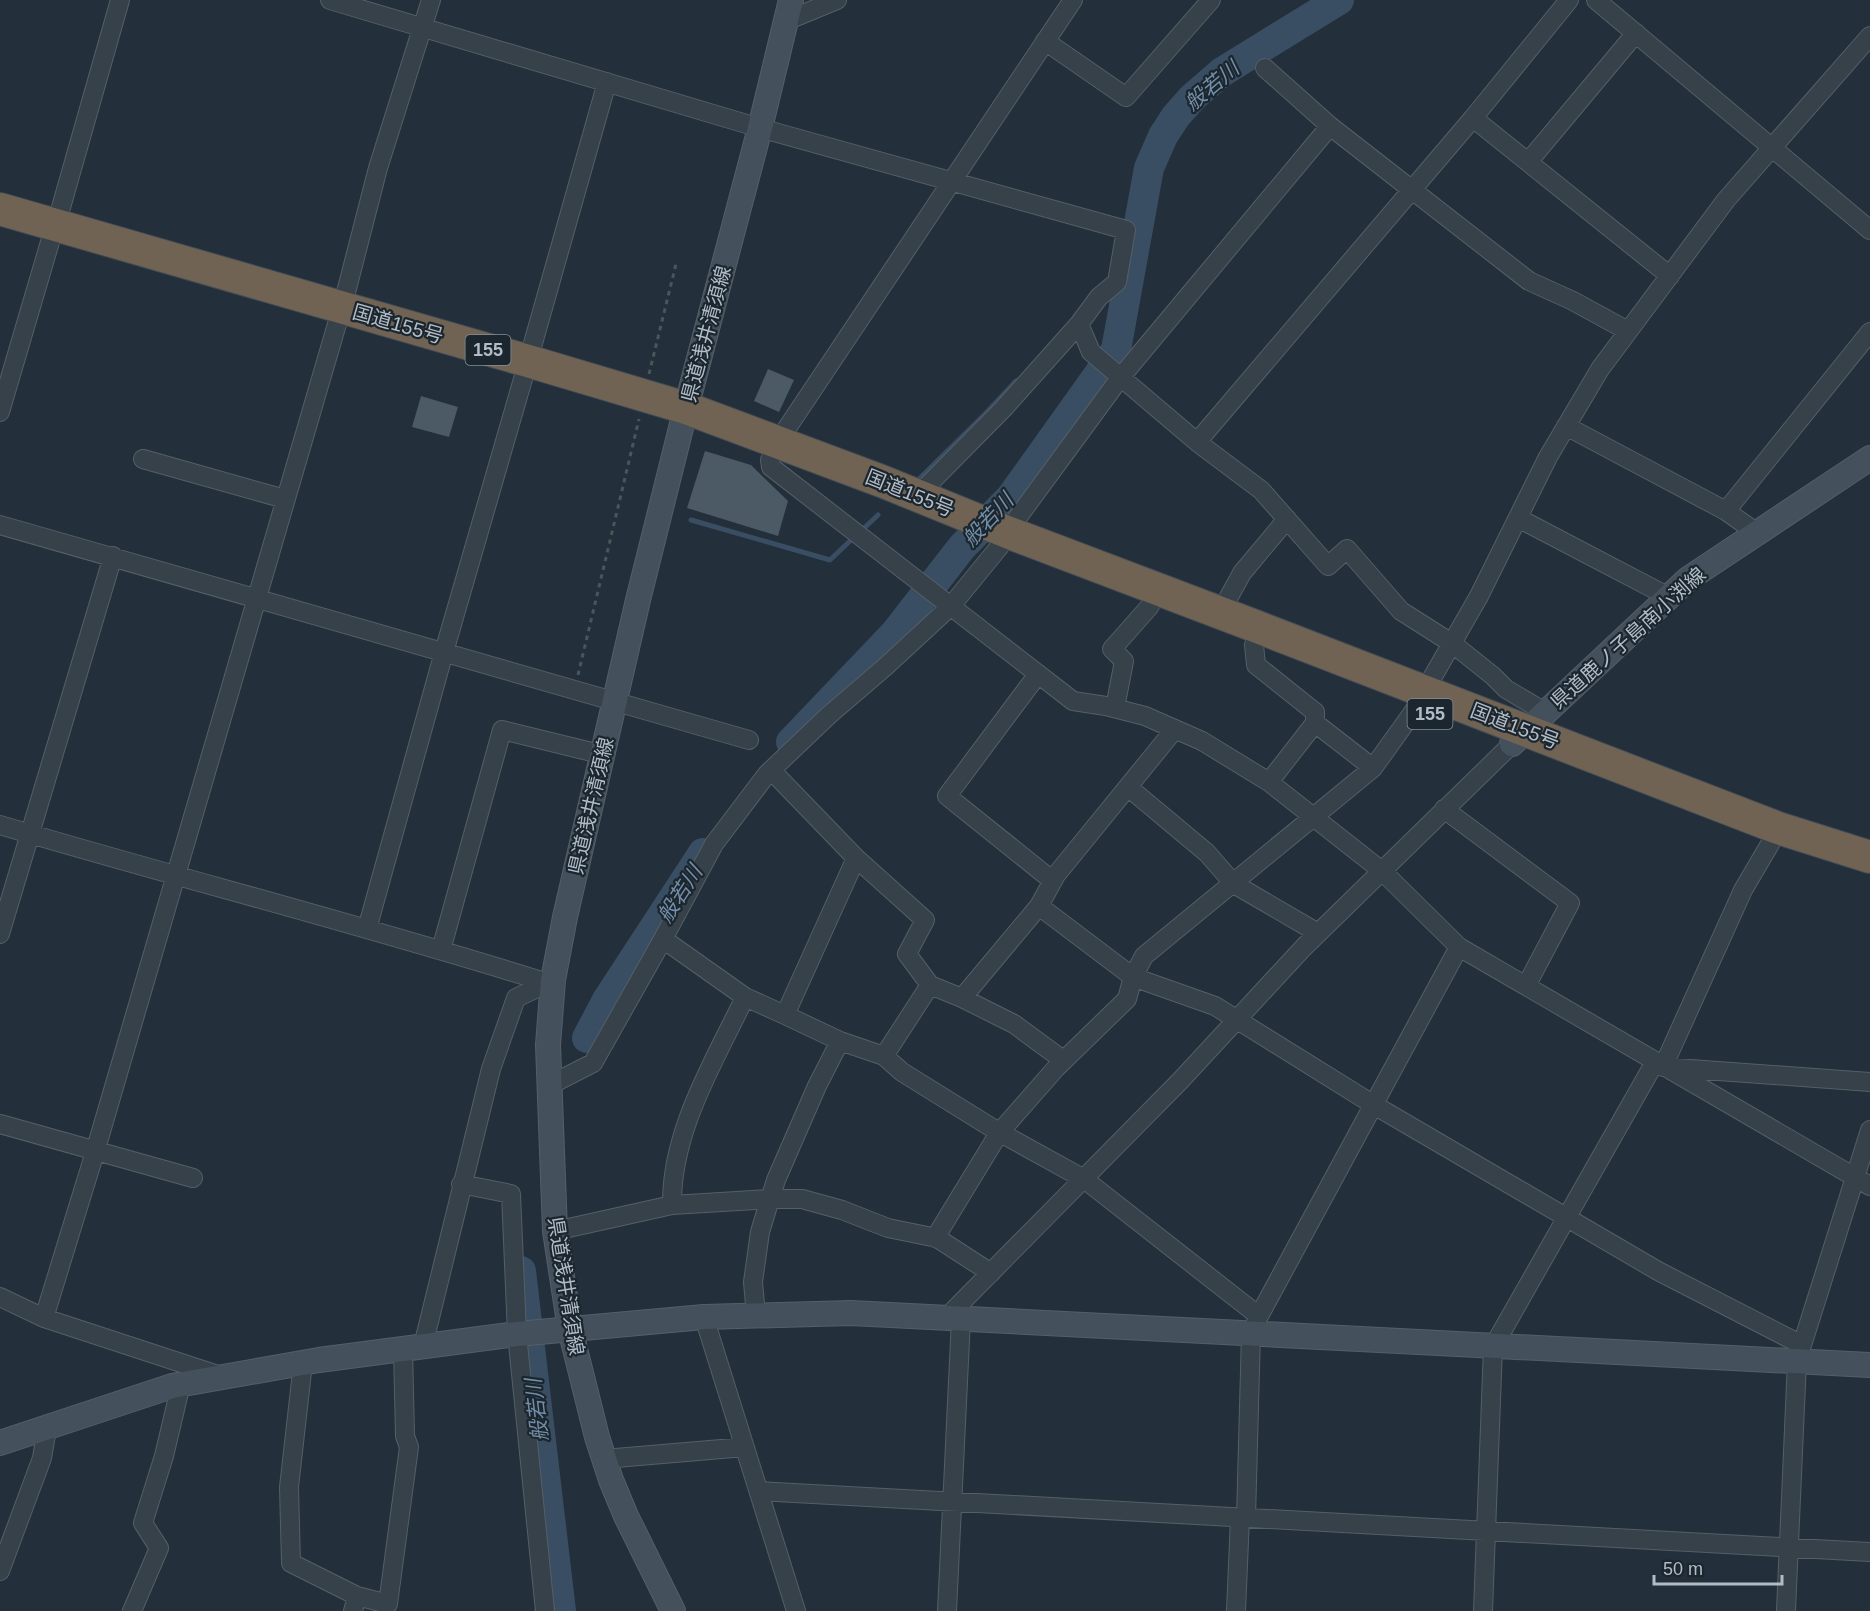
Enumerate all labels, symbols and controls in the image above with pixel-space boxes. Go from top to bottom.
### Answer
water label: 般若川 [1180,55,1245,115]
street label: 県道浅井清須線 [677,264,735,404]
street label: 国道155号 [350,301,446,347]
road number: 155 [466,335,510,365]
street label: 国道155号 [863,465,957,521]
water label: 般若川 [958,487,1019,551]
street label: 県道鹿ノ子島南小渕線 [1546,563,1710,713]
road number: 155 [1408,699,1452,729]
street label: 国道155号 [1467,699,1563,753]
street label: 県道浅井清須線 [565,735,617,877]
water label: 般若川 [653,859,707,926]
street label: 県道浅井清須線 [544,1215,588,1357]
water label: 般若川 [521,1375,552,1443]
scale bar [1654,1548,1782,1586]
text: 50 m [1663,1559,1703,1579]

